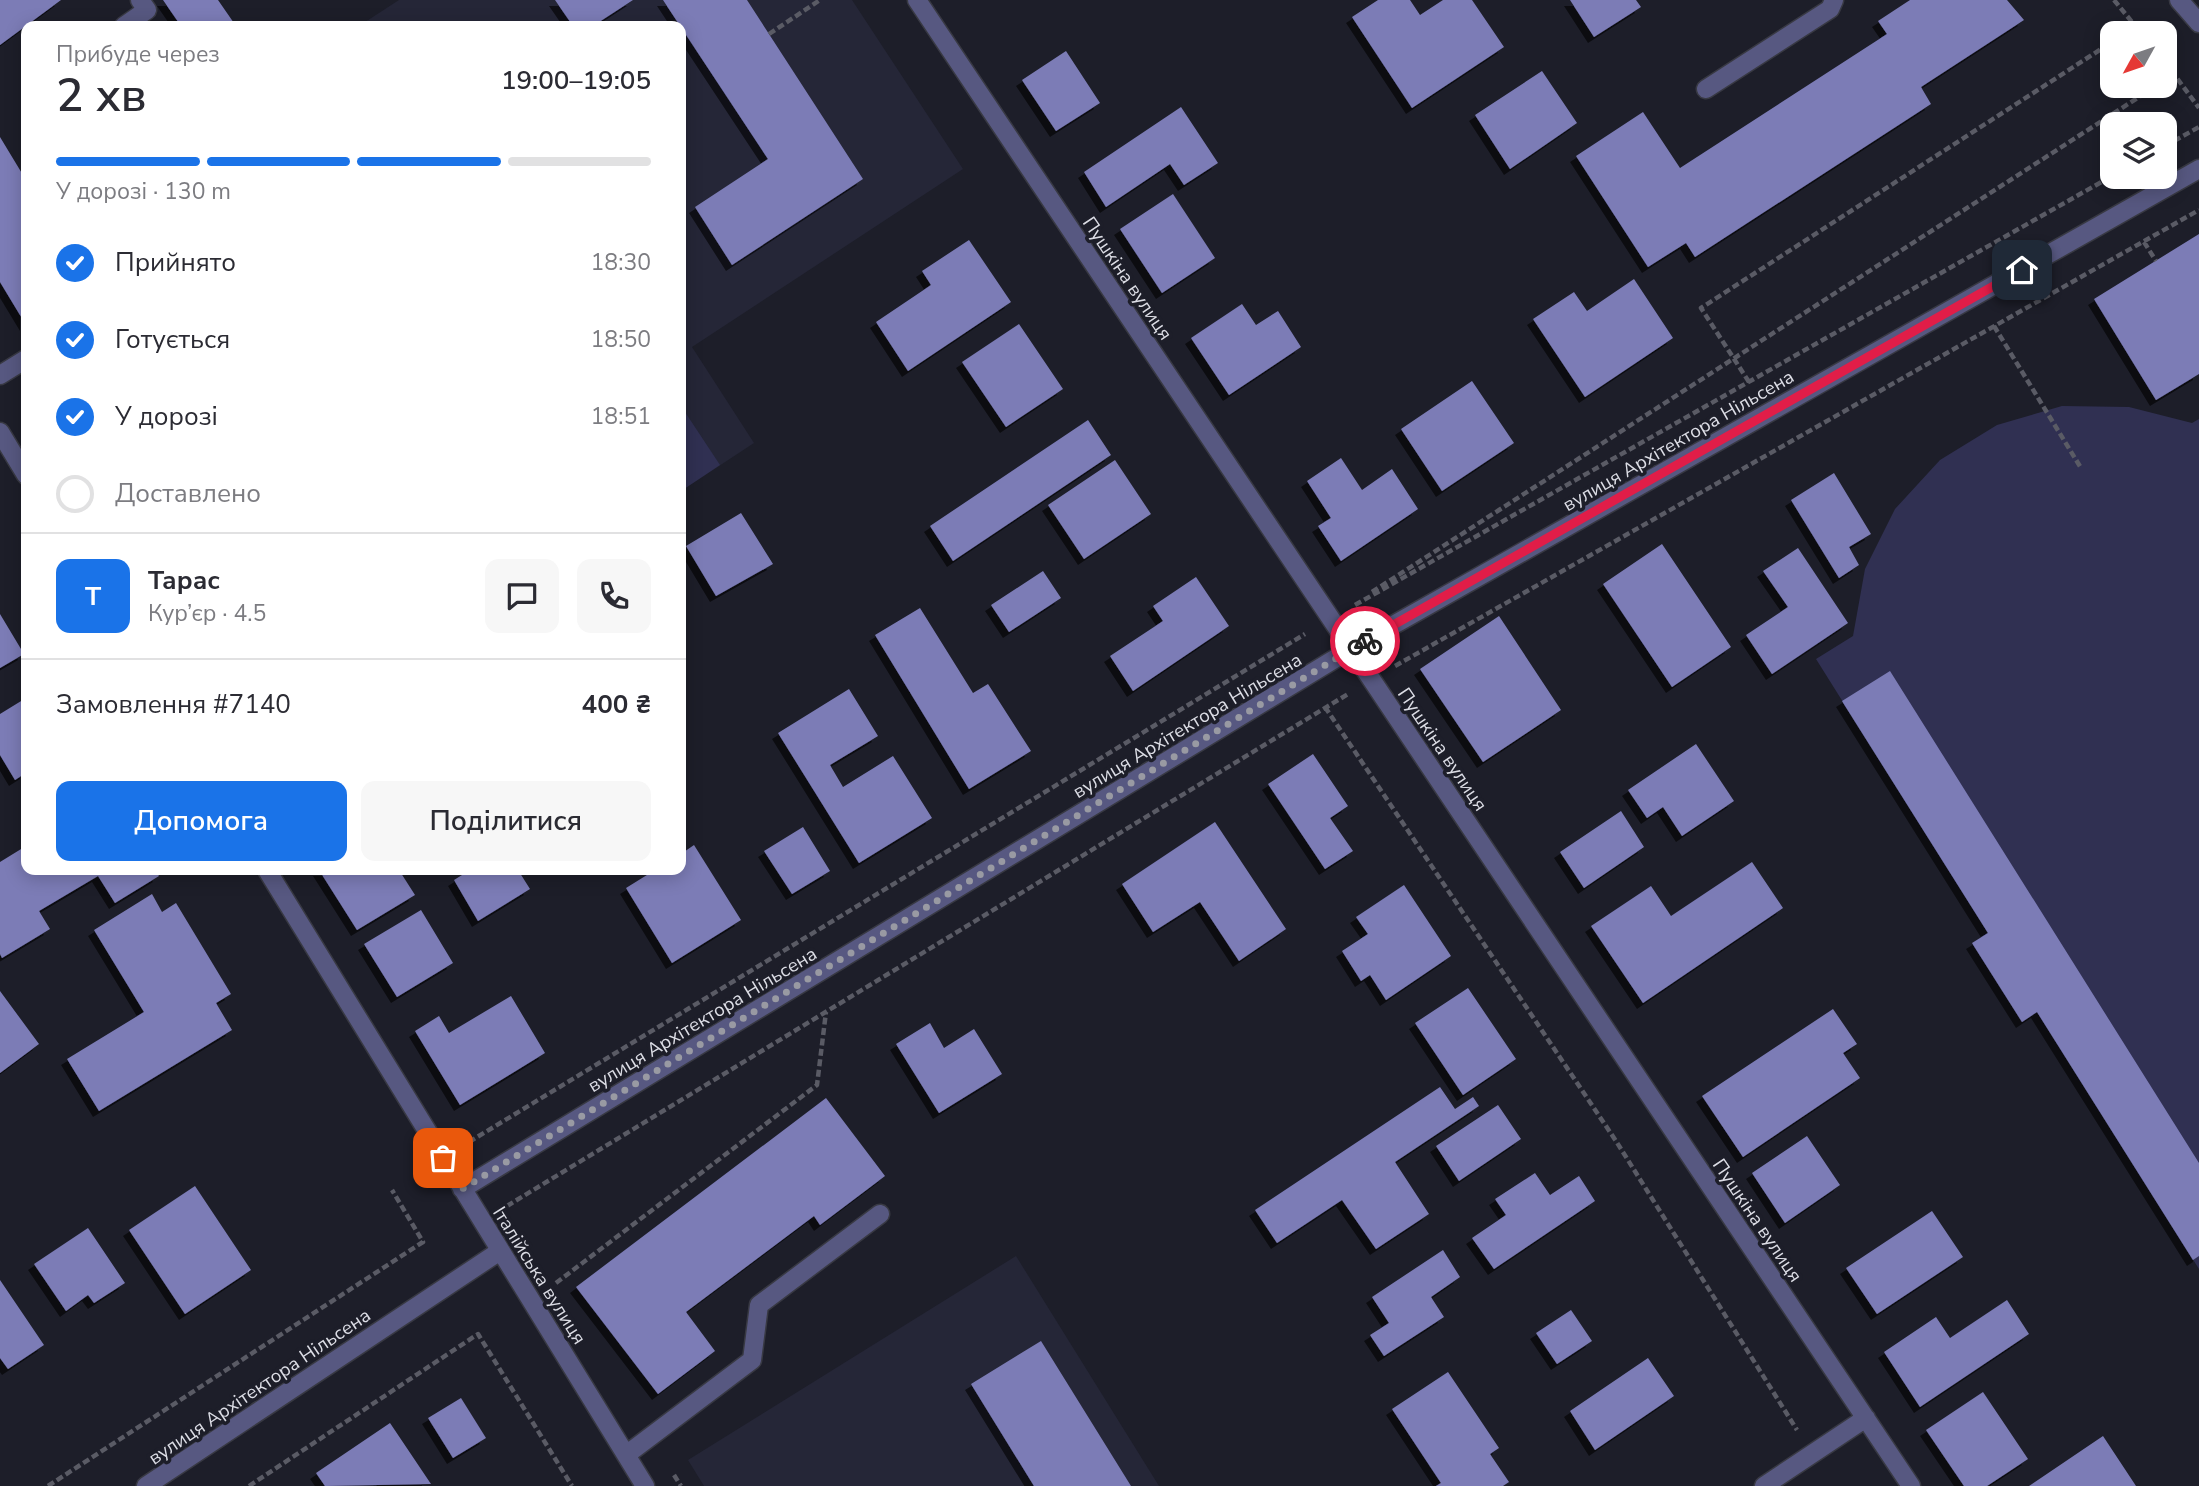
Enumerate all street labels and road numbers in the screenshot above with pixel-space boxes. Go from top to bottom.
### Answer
street label: Пушкіна вулиця [1076,212,1178,345]
street label: вулиця Архітектора Нільсена [1558,364,1799,518]
street label: вулиця Архітектора Нільсена [1068,647,1307,805]
street label: Пушкіна вулиця [1391,683,1493,816]
street label: вулиця Архітектора Нільсена [583,941,822,1099]
street label: Пушкіна вулиця [1706,1154,1808,1287]
street label: Італійська вулиця [486,1202,592,1349]
street label: вулиця Архітектора Нільсена [143,1303,376,1471]

